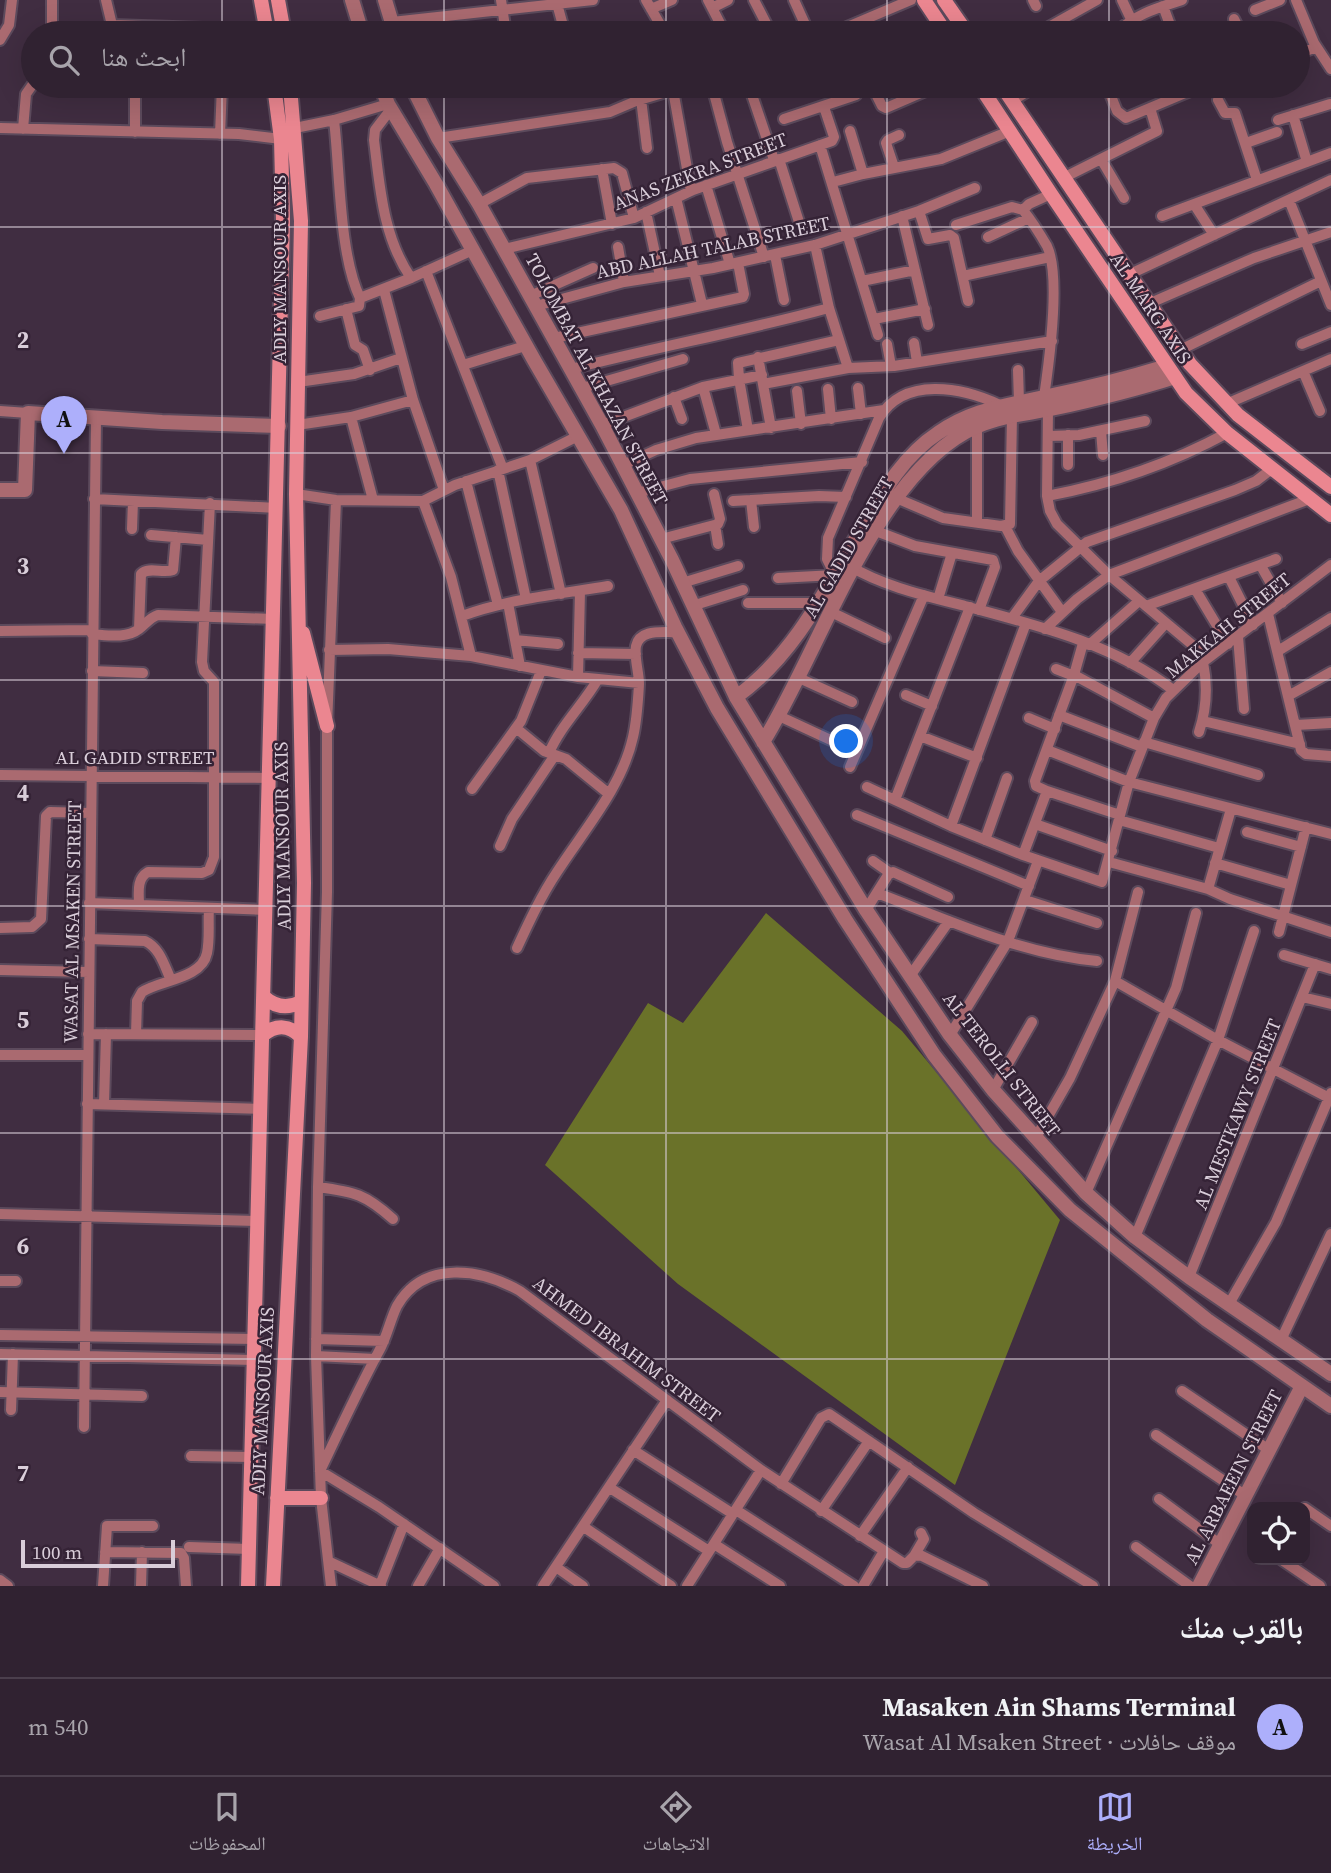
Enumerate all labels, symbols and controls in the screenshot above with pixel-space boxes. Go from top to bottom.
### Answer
search box [21,21,1310,98]
text: ابحث هنا [101,39,186,75]
icon: search [45,41,83,79]
street label: ANAS ZEKRA STREET [609,126,791,216]
street label: ADLY MANSOUR AXIS [266,175,292,363]
street label: ABD ALLAH TALAB STREET [594,209,833,285]
street label: AL MARG AXIS [1104,247,1198,369]
street label: TOLOMBAT AL KHAZAN STREET [519,249,675,510]
text: 2 [17,324,29,356]
pin: A [41,396,87,454]
street label: AL GADID STREET [797,471,899,622]
text: 3 [17,550,29,582]
street label: MAKKAH STREET [1160,566,1297,684]
your location [829,724,863,758]
street label: ADLY MANSOUR AXIS [267,741,297,931]
street label: AL GADID STREET [55,744,215,770]
text: 4 [17,777,29,809]
street label: WASAT AL MSAKEN STREET [57,800,87,1043]
street label: AL TEROLLI STREET [937,986,1067,1142]
text: 5 [17,1004,29,1036]
street label: AL MESTKAWY STREET [1187,1014,1287,1213]
text: 6 [17,1230,29,1262]
street label: AHMED IBRAHIM STREET [528,1270,727,1429]
street label: ADLY MANSOUR AXIS [244,1306,280,1496]
street label: AL ARBAEEIN STREET [1178,1385,1289,1569]
text: 7 [17,1457,29,1489]
map controls [1247,1502,1310,1565]
button: locate [1247,1502,1310,1565]
scale bar [21,1537,175,1569]
text: 100 m [32,1539,82,1565]
text: بالقرب منك [1179,1607,1303,1648]
text: Masaken Ain Shams Terminal [882,1689,1236,1725]
text: 540 m [28,1711,89,1743]
text: A [1272,1711,1288,1743]
text: موقف حافلات · Wasat Al Msaken Street [863,1726,1236,1758]
tab: المحفوظات [188,1788,266,1862]
tab: الاتجاهات [642,1788,710,1862]
tab: الخريطة [1087,1788,1143,1862]

